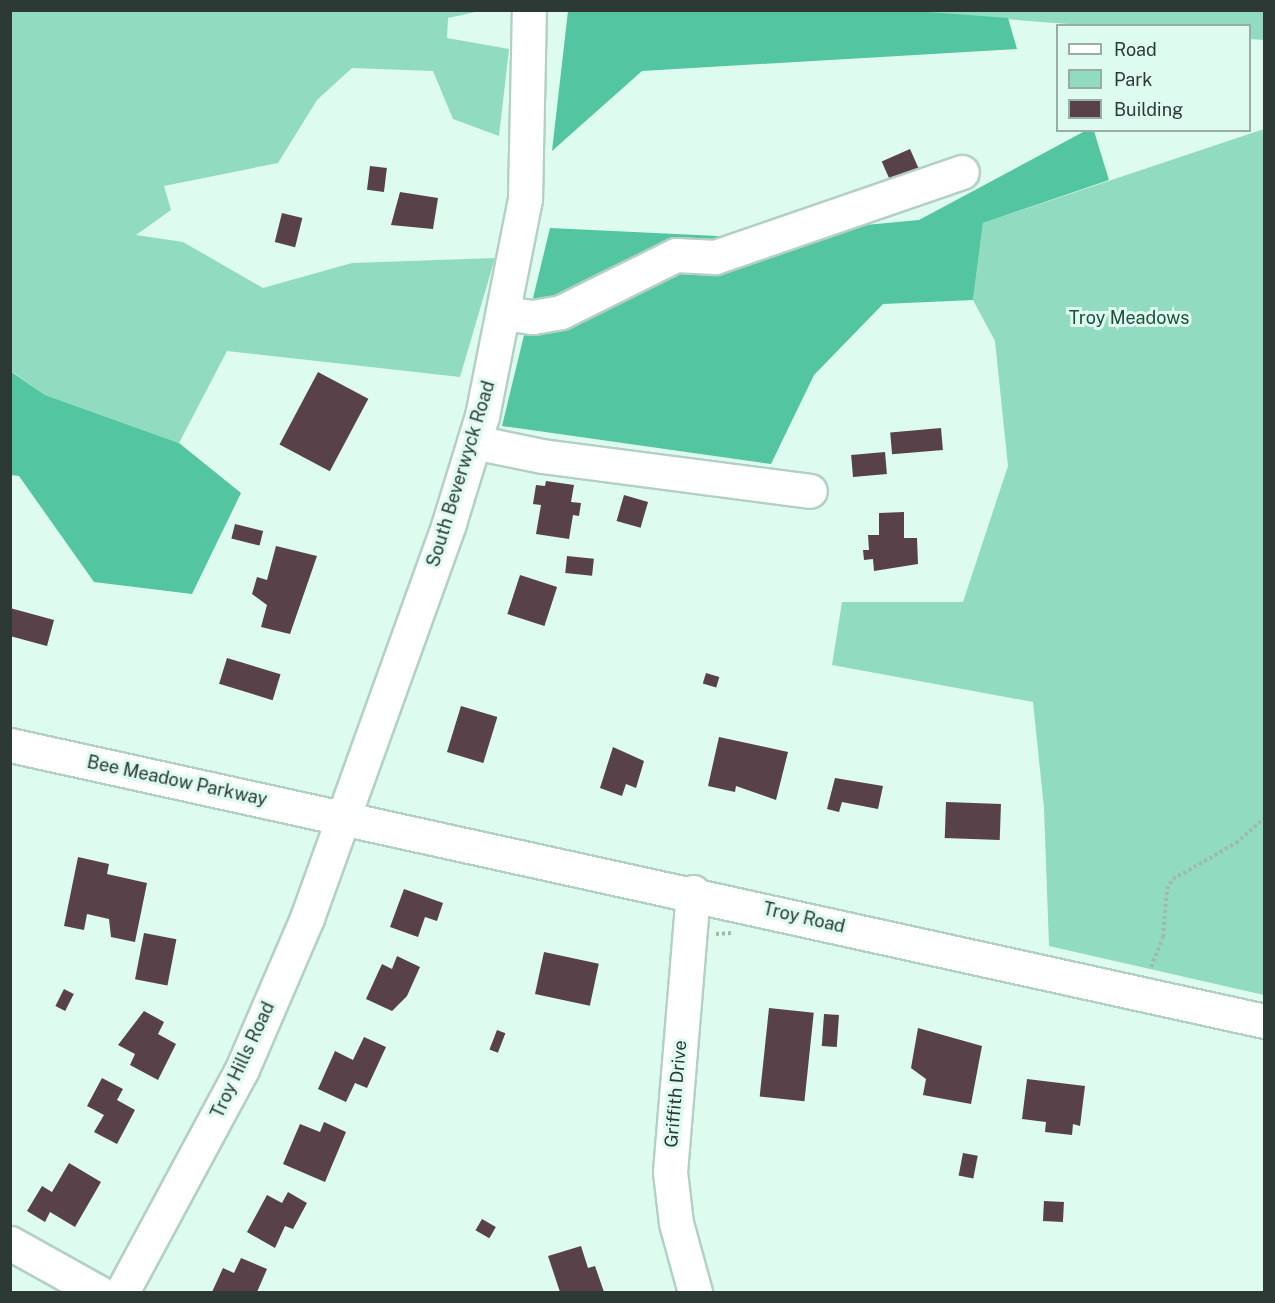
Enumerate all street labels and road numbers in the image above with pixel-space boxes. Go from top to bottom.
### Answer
street label: South Beverwyck Road [422,378,500,570]
street label: Bee Meadow Parkway [85,751,269,811]
street label: Troy Road [761,898,847,938]
street label: Troy Hills Road [207,998,279,1122]
street label: Griffith Drive [661,1039,691,1149]

